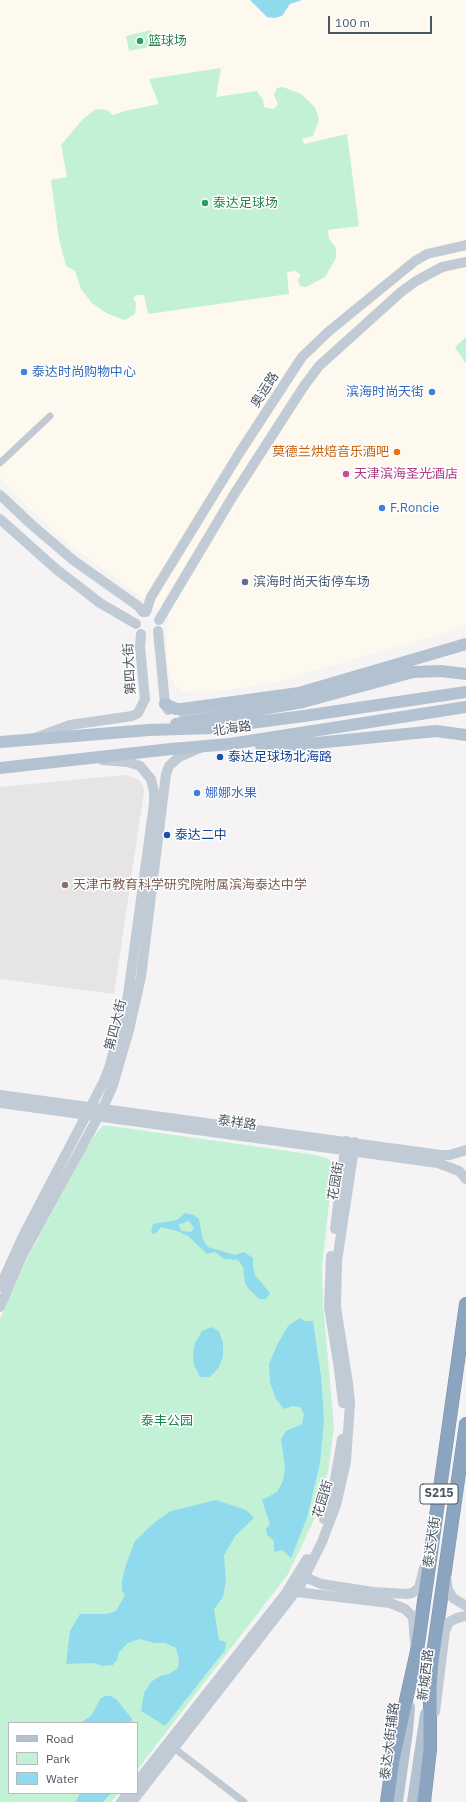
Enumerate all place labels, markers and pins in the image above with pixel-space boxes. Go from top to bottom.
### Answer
place label: 篮球场 [148,33,187,49]
marker: 篮球场 [135,36,145,46]
place label: 泰达足球场 [213,195,278,211]
marker: 泰达足球场 [200,198,210,208]
place label: 泰达时尚购物中心 [32,364,136,380]
marker: 泰达时尚购物中心 [19,367,29,377]
place label: 滨海时尚天街 [346,384,424,400]
marker: 滨海时尚天街 [427,387,437,397]
place label: 莫德兰烘焙音乐酒吧 [272,444,389,460]
marker: 莫德兰烘焙音乐酒吧 [392,447,402,457]
place label: 天津滨海圣光酒店 [354,466,458,482]
marker: 天津滨海圣光酒店 [341,469,351,479]
place label: F.Roncie [390,500,439,516]
marker: F.Roncie [377,503,387,513]
place label: 滨海时尚天街停车场 [253,574,370,590]
marker: 滨海时尚天街停车场 [240,577,250,587]
place label: 泰达足球场北海路 [228,749,332,765]
marker: 泰达足球场北海路 [215,752,225,762]
place label: 娜娜水果 [205,785,257,801]
marker: 娜娜水果 [192,788,202,798]
place label: 泰达二中 [175,827,227,843]
marker: 泰达二中 [162,830,172,840]
place label: 天津市教育科学研究院附属滨海泰达中学 [73,877,307,893]
marker: 天津市教育科学研究院附属滨海泰达中学 [60,880,70,890]

